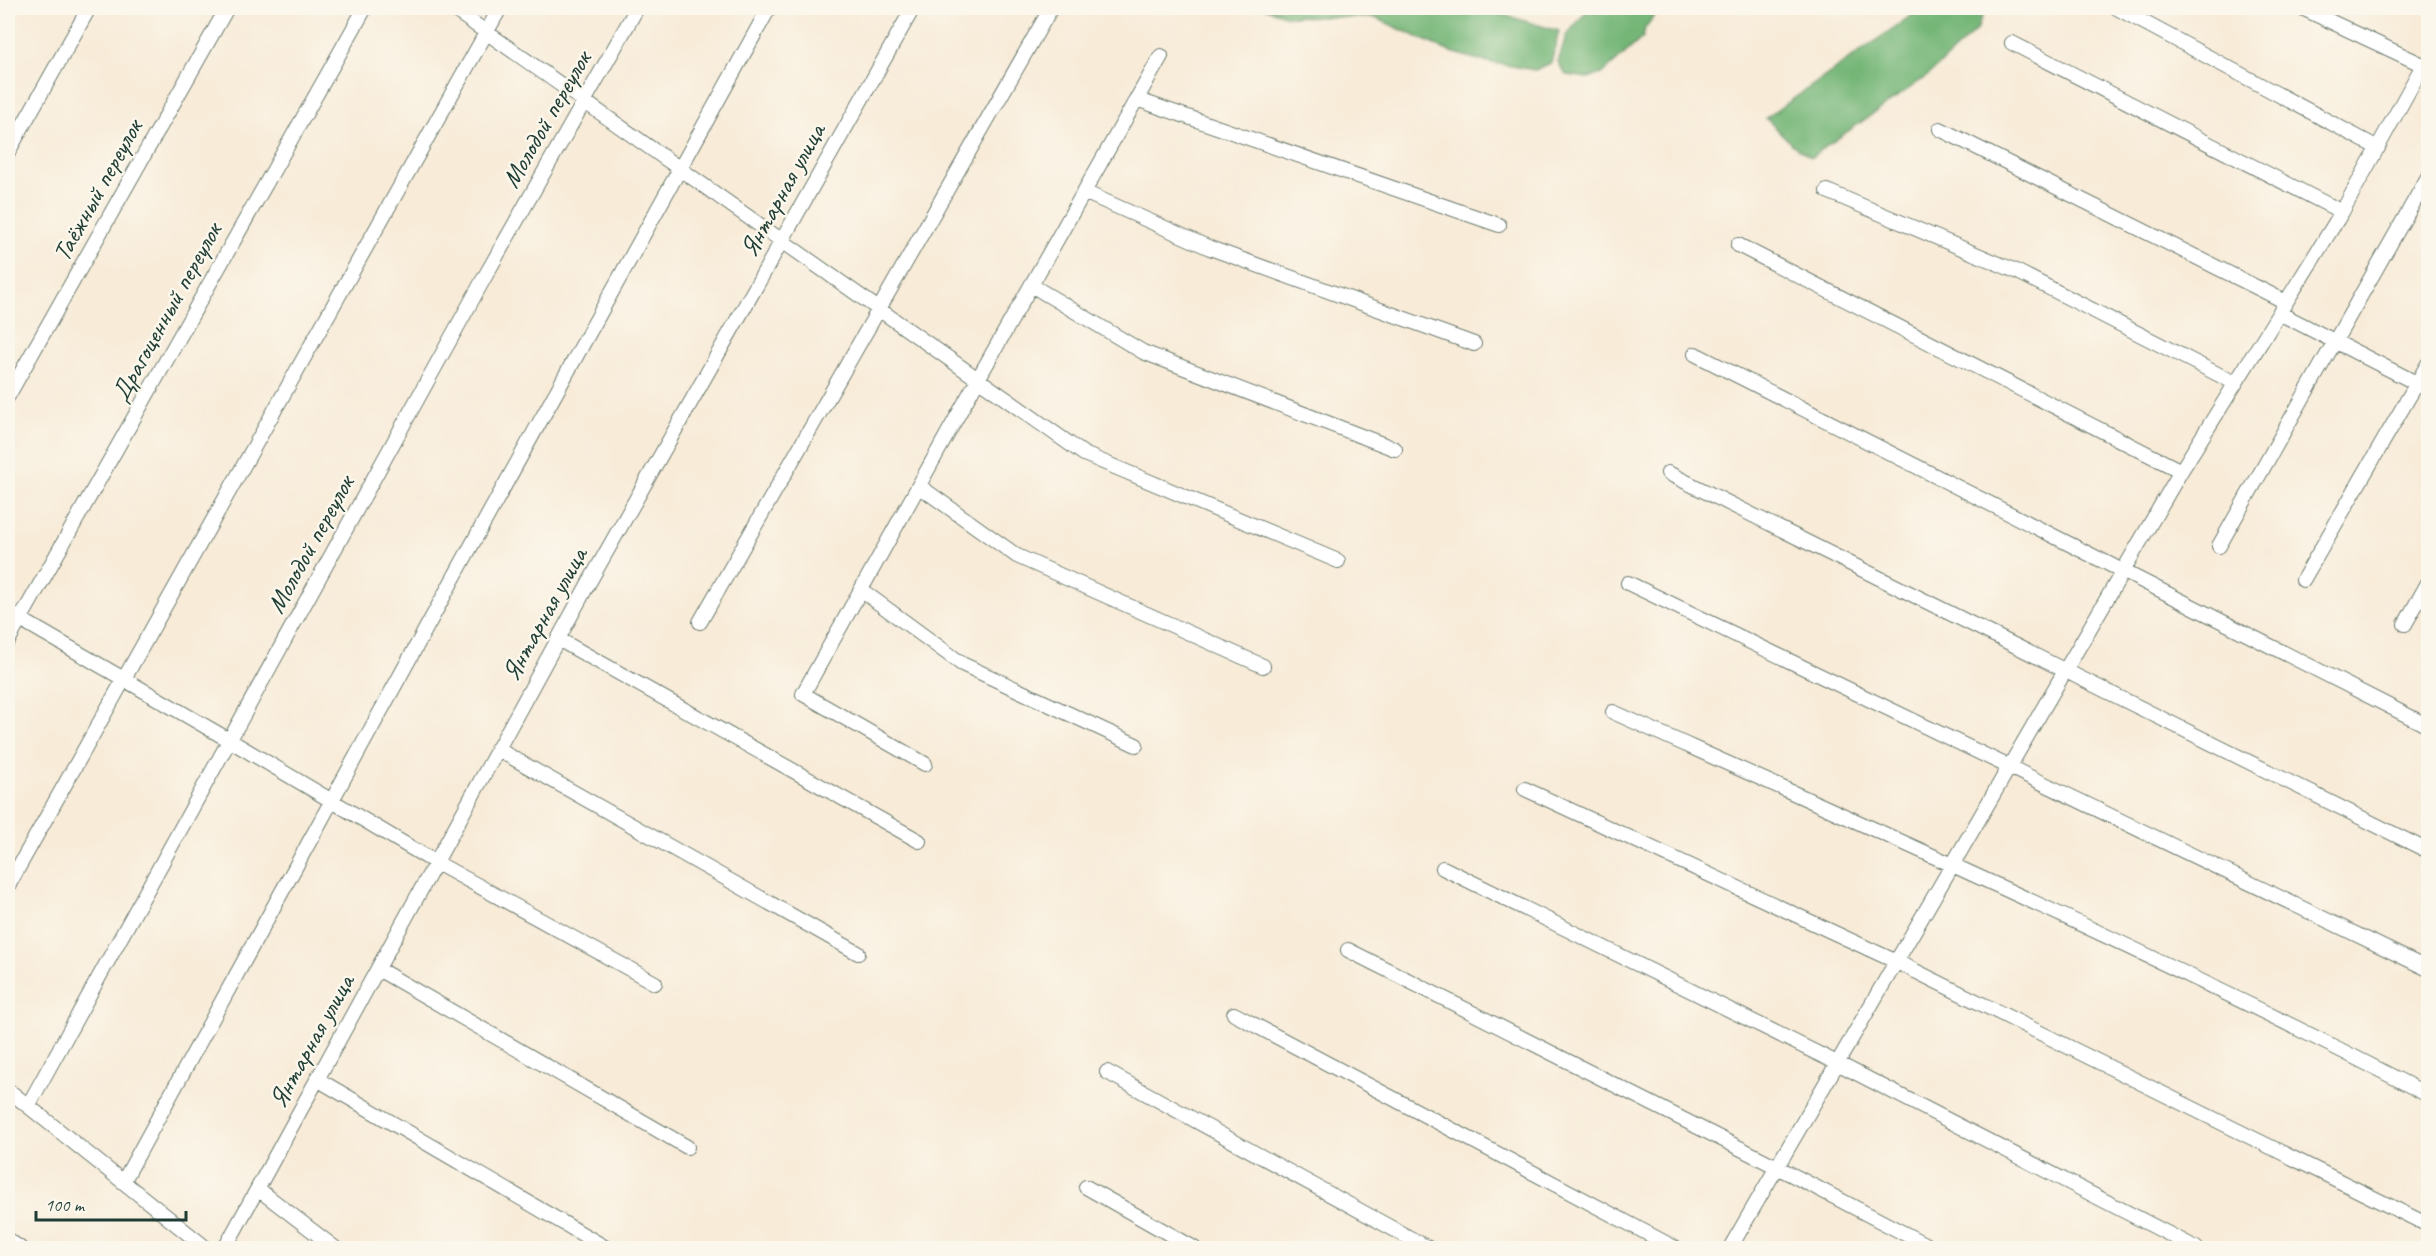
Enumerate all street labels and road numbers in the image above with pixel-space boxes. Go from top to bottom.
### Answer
street label: Молодой переулок [494,43,600,193]
street label: Таёжный переулок [45,112,151,267]
street label: Янтарная улица [732,116,834,263]
street label: Драгоценный переулок [104,215,230,407]
street label: Молодой переулок [259,468,363,619]
street label: Янтарная улица [494,540,596,687]
street label: Янтарная улица [261,967,363,1114]

